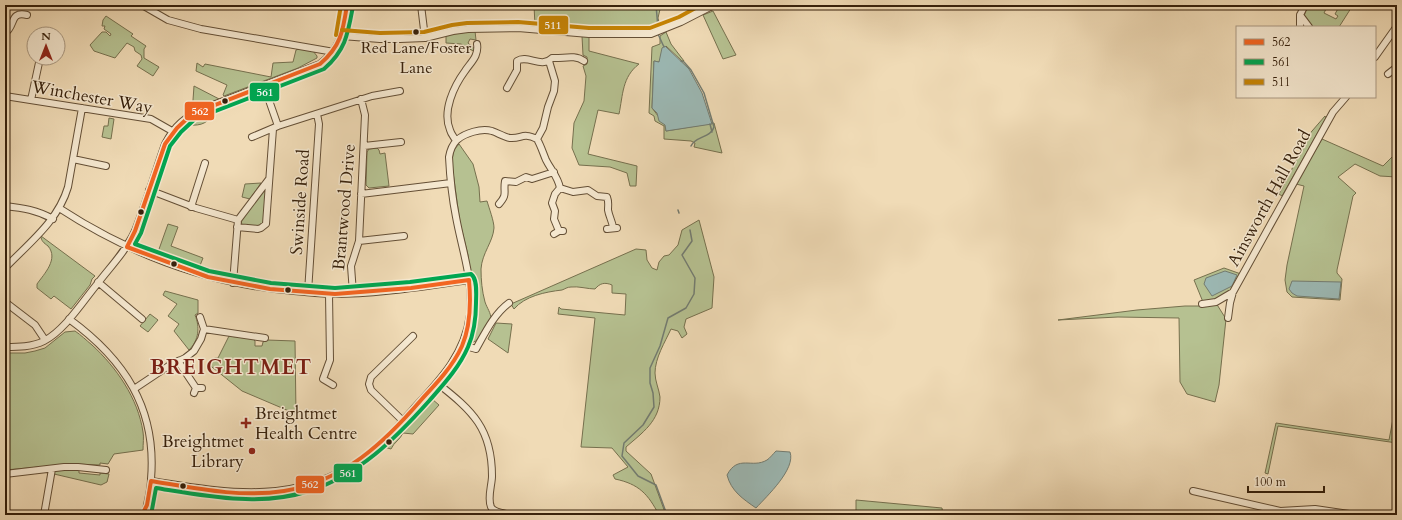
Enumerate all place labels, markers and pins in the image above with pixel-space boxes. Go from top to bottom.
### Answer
marker: Red Lane/Foster Lane [411,27,421,37]
place label: Red Lane/Foster Lane [361,37,471,79]
unlabelled marker [220,96,230,106]
unlabelled marker [136,207,146,217]
unlabelled marker [169,259,179,269]
unlabelled marker [283,285,293,295]
place label: Breightmet Health Centre [255,402,358,445]
marker: Breightmet Health Centre [240,417,252,429]
place label: Breightmet Library [162,430,245,473]
unlabelled marker [384,437,394,447]
marker: Breightmet Library [247,446,257,456]
unlabelled marker [178,481,188,491]

